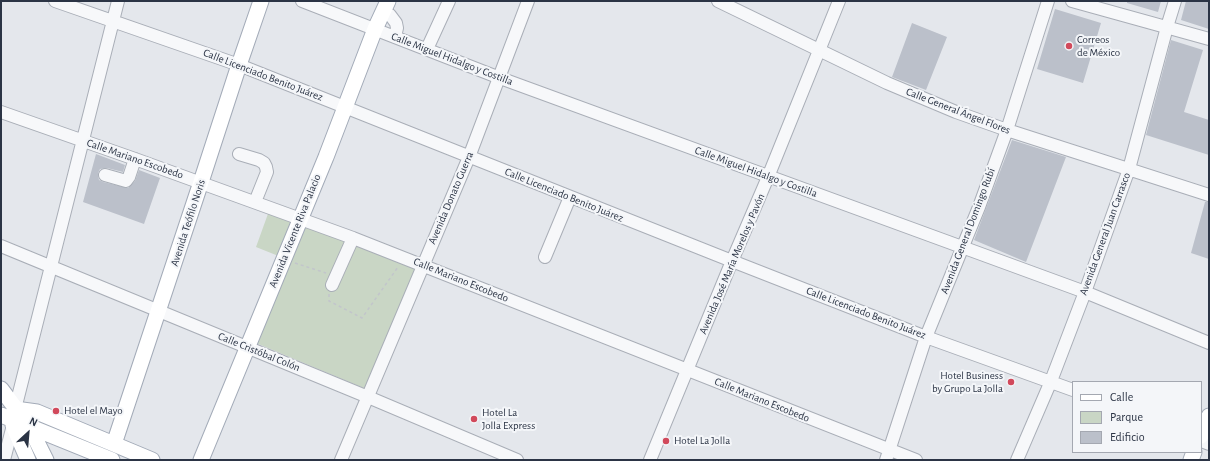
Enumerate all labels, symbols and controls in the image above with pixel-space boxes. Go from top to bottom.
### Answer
street label: Calle Miguel Hidalgo y Costilla [389,30,515,88]
place label: Correos de México [1077,33,1120,59]
marker: Correos de México [1064,41,1074,51]
street label: Calle Licenciado Benito Juárez [201,46,325,104]
street label: Calle General Ángel Flores [904,85,1012,137]
street label: Calle Mariano Escobedo [85,136,185,182]
street label: Calle Miguel Hidalgo y Costilla [693,144,819,200]
street label: Avenida Donato Guerra [425,150,477,246]
street label: Calle Licenciado Benito Juárez [503,165,625,225]
street label: Avenida General Domingo Rubí [938,166,998,296]
street label: Avenida General Juan Carrasco [1077,171,1133,297]
street label: Avenida Vicente Riva Palacio [266,172,324,290]
street label: Avenida Teófilo Noris [168,178,208,268]
street label: Avenida José María Morelos y Pavón [696,192,768,336]
street label: Calle Mariano Escobedo [411,255,511,305]
street label: Calle Licenciado Benito Juárez [804,284,928,342]
street label: Calle Cristóbal Colón [216,329,302,375]
place label: Hotel Business by Grupo La Jolla [932,369,1003,395]
street label: Calle Mariano Escobedo [712,375,812,425]
marker: Hotel Business by Grupo La Jolla [1006,377,1016,387]
legend [1072,381,1202,453]
text: Calle [1110,391,1133,403]
place label: Hotel el Mayo [64,404,123,418]
marker: Hotel el Mayo [51,406,61,416]
place label: Hotel La Jolla Express [482,406,535,432]
text: Parque [1110,411,1143,423]
north arrow [8,413,48,453]
marker: Hotel La Jolla Express [469,414,479,424]
text: N [28,415,39,428]
text: Edificio [1110,431,1145,443]
place label: Hotel La Jolla [674,434,730,448]
marker: Hotel La Jolla [661,436,671,446]

